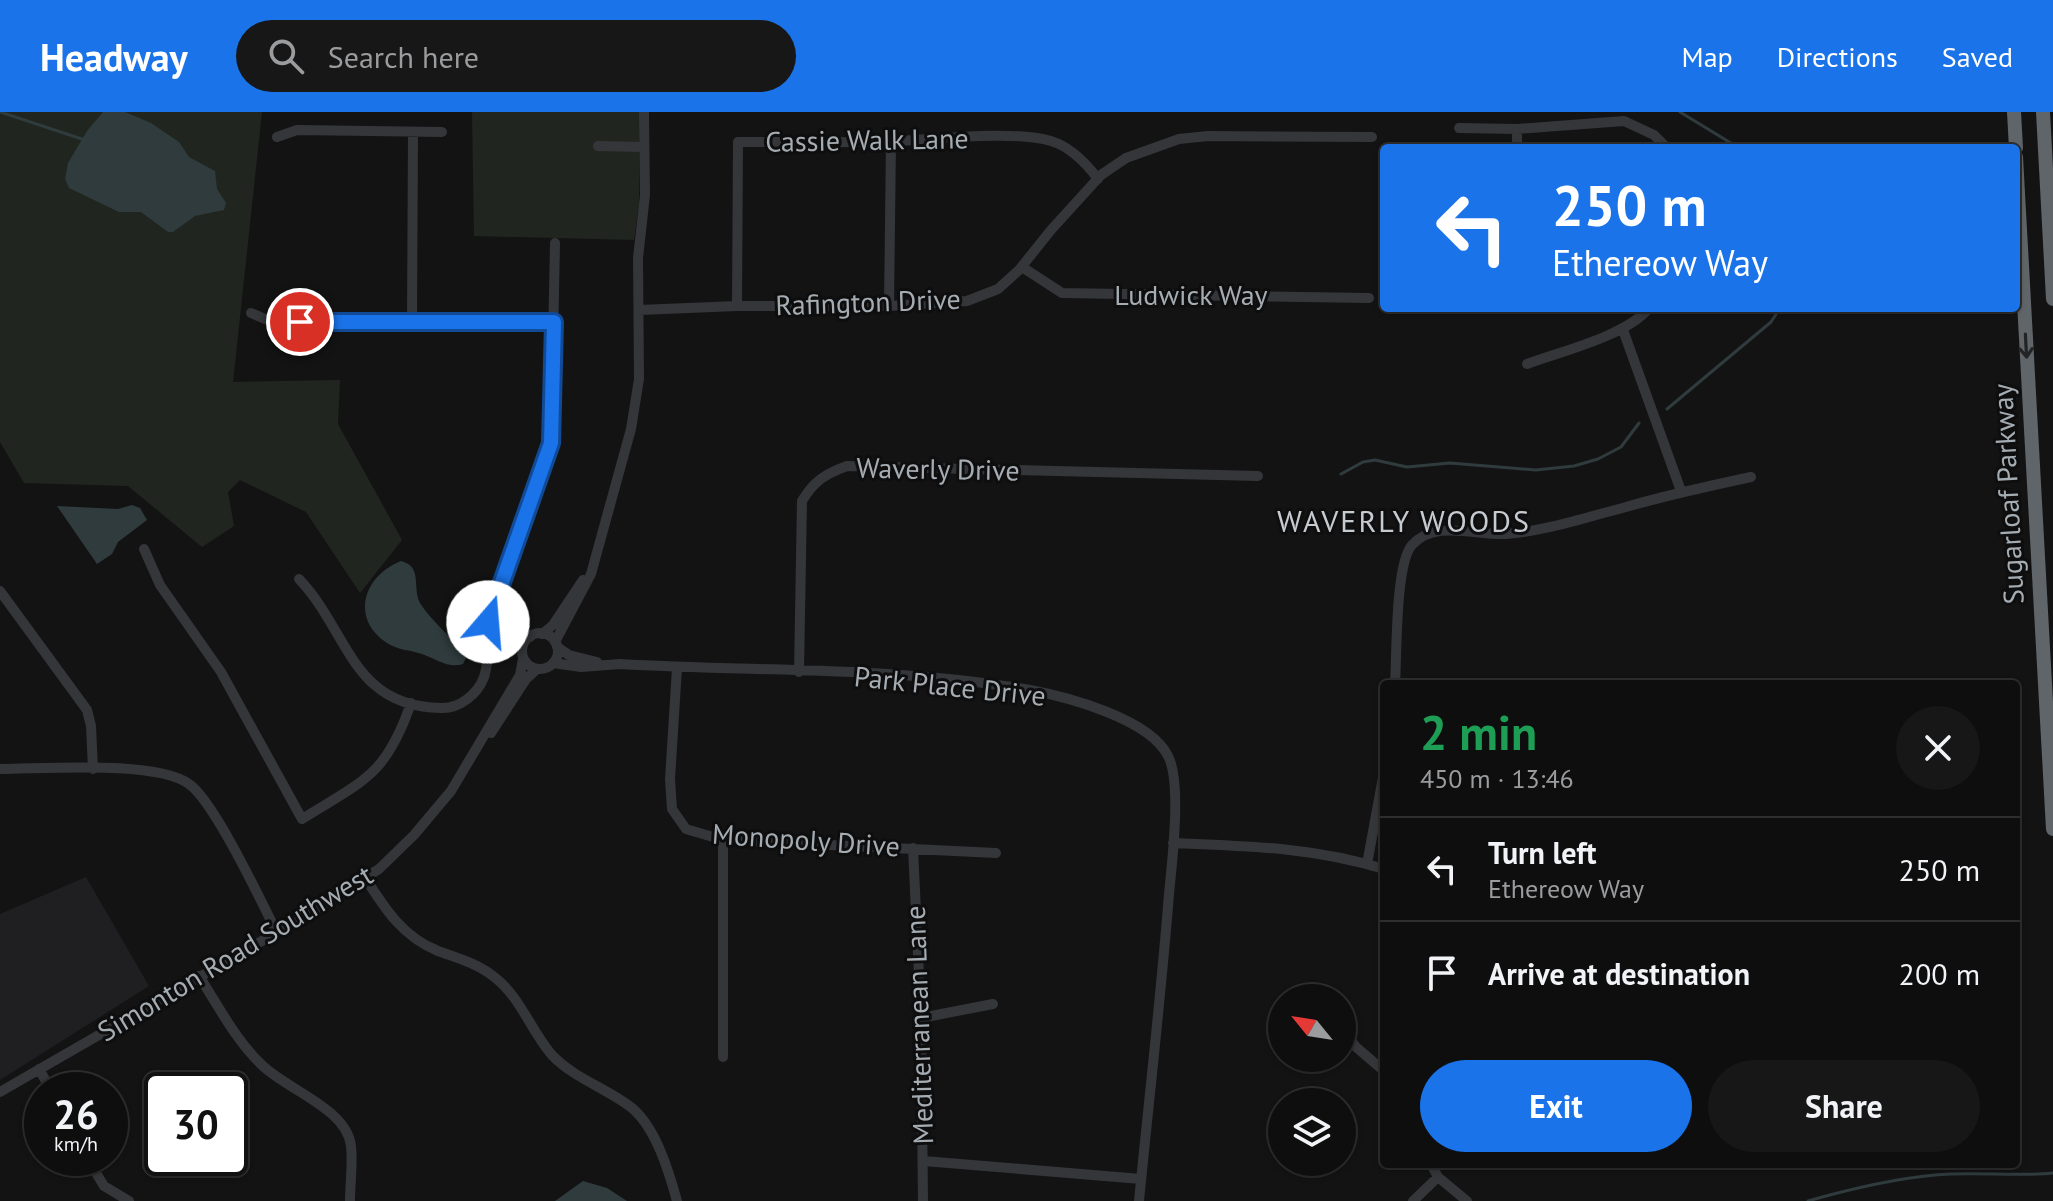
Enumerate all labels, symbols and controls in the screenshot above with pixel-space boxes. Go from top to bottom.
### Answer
search box [236,20,796,92]
text: Headway [40,32,188,81]
icon: search [264,34,308,78]
text: Search here [328,37,479,76]
text: Map [1682,38,1733,75]
text: Directions [1777,38,1898,75]
text: Saved [1942,38,2013,75]
street label: Cassie Walk Lane [765,119,969,160]
text: 250 m [1552,169,1707,241]
icon: left [1420,176,1524,280]
text: Ethereow Way [1552,239,1768,286]
street label: Ludwick Way [1114,276,1268,313]
street label: Rafington Drive [775,280,961,323]
pin [266,288,334,356]
icon: arrive [278,300,322,344]
one-way arrow [2019,332,2034,359]
street label: Sugarloaf Parkway [1983,383,2032,605]
street label: Waverly Drive [856,449,1020,488]
district label: WAVERLY WOODS [1277,501,1531,540]
position arrow [446,580,530,664]
street label: Park Place Drive [853,657,1048,714]
text: 2 min [1420,701,1537,763]
button: close [1896,706,1980,790]
text: 450 m · 13:46 [1420,762,1574,795]
street label: Monopoly Drive [711,814,901,865]
text: Turn left [1488,833,1596,872]
icon: left [1420,847,1464,891]
text: 250 m [1899,850,1980,889]
street label: Simonton Road Southwest [90,855,380,1049]
text: Ethereow Way [1488,872,1644,905]
street label: Mediterranean Lane [896,905,941,1145]
icon: arrive [1420,951,1464,995]
text: Arrive at destination [1488,954,1750,993]
text: 200 m [1899,954,1980,993]
north arrow [1268,984,1356,1072]
map controls [1268,984,1356,1176]
button: Exit [1420,1060,1692,1152]
button: Share [1708,1060,1980,1152]
speed limit sign: 30 [144,1072,248,1176]
text: 26 [53,1088,99,1140]
button: layers [1268,1088,1356,1176]
text: km/h [54,1131,98,1157]

